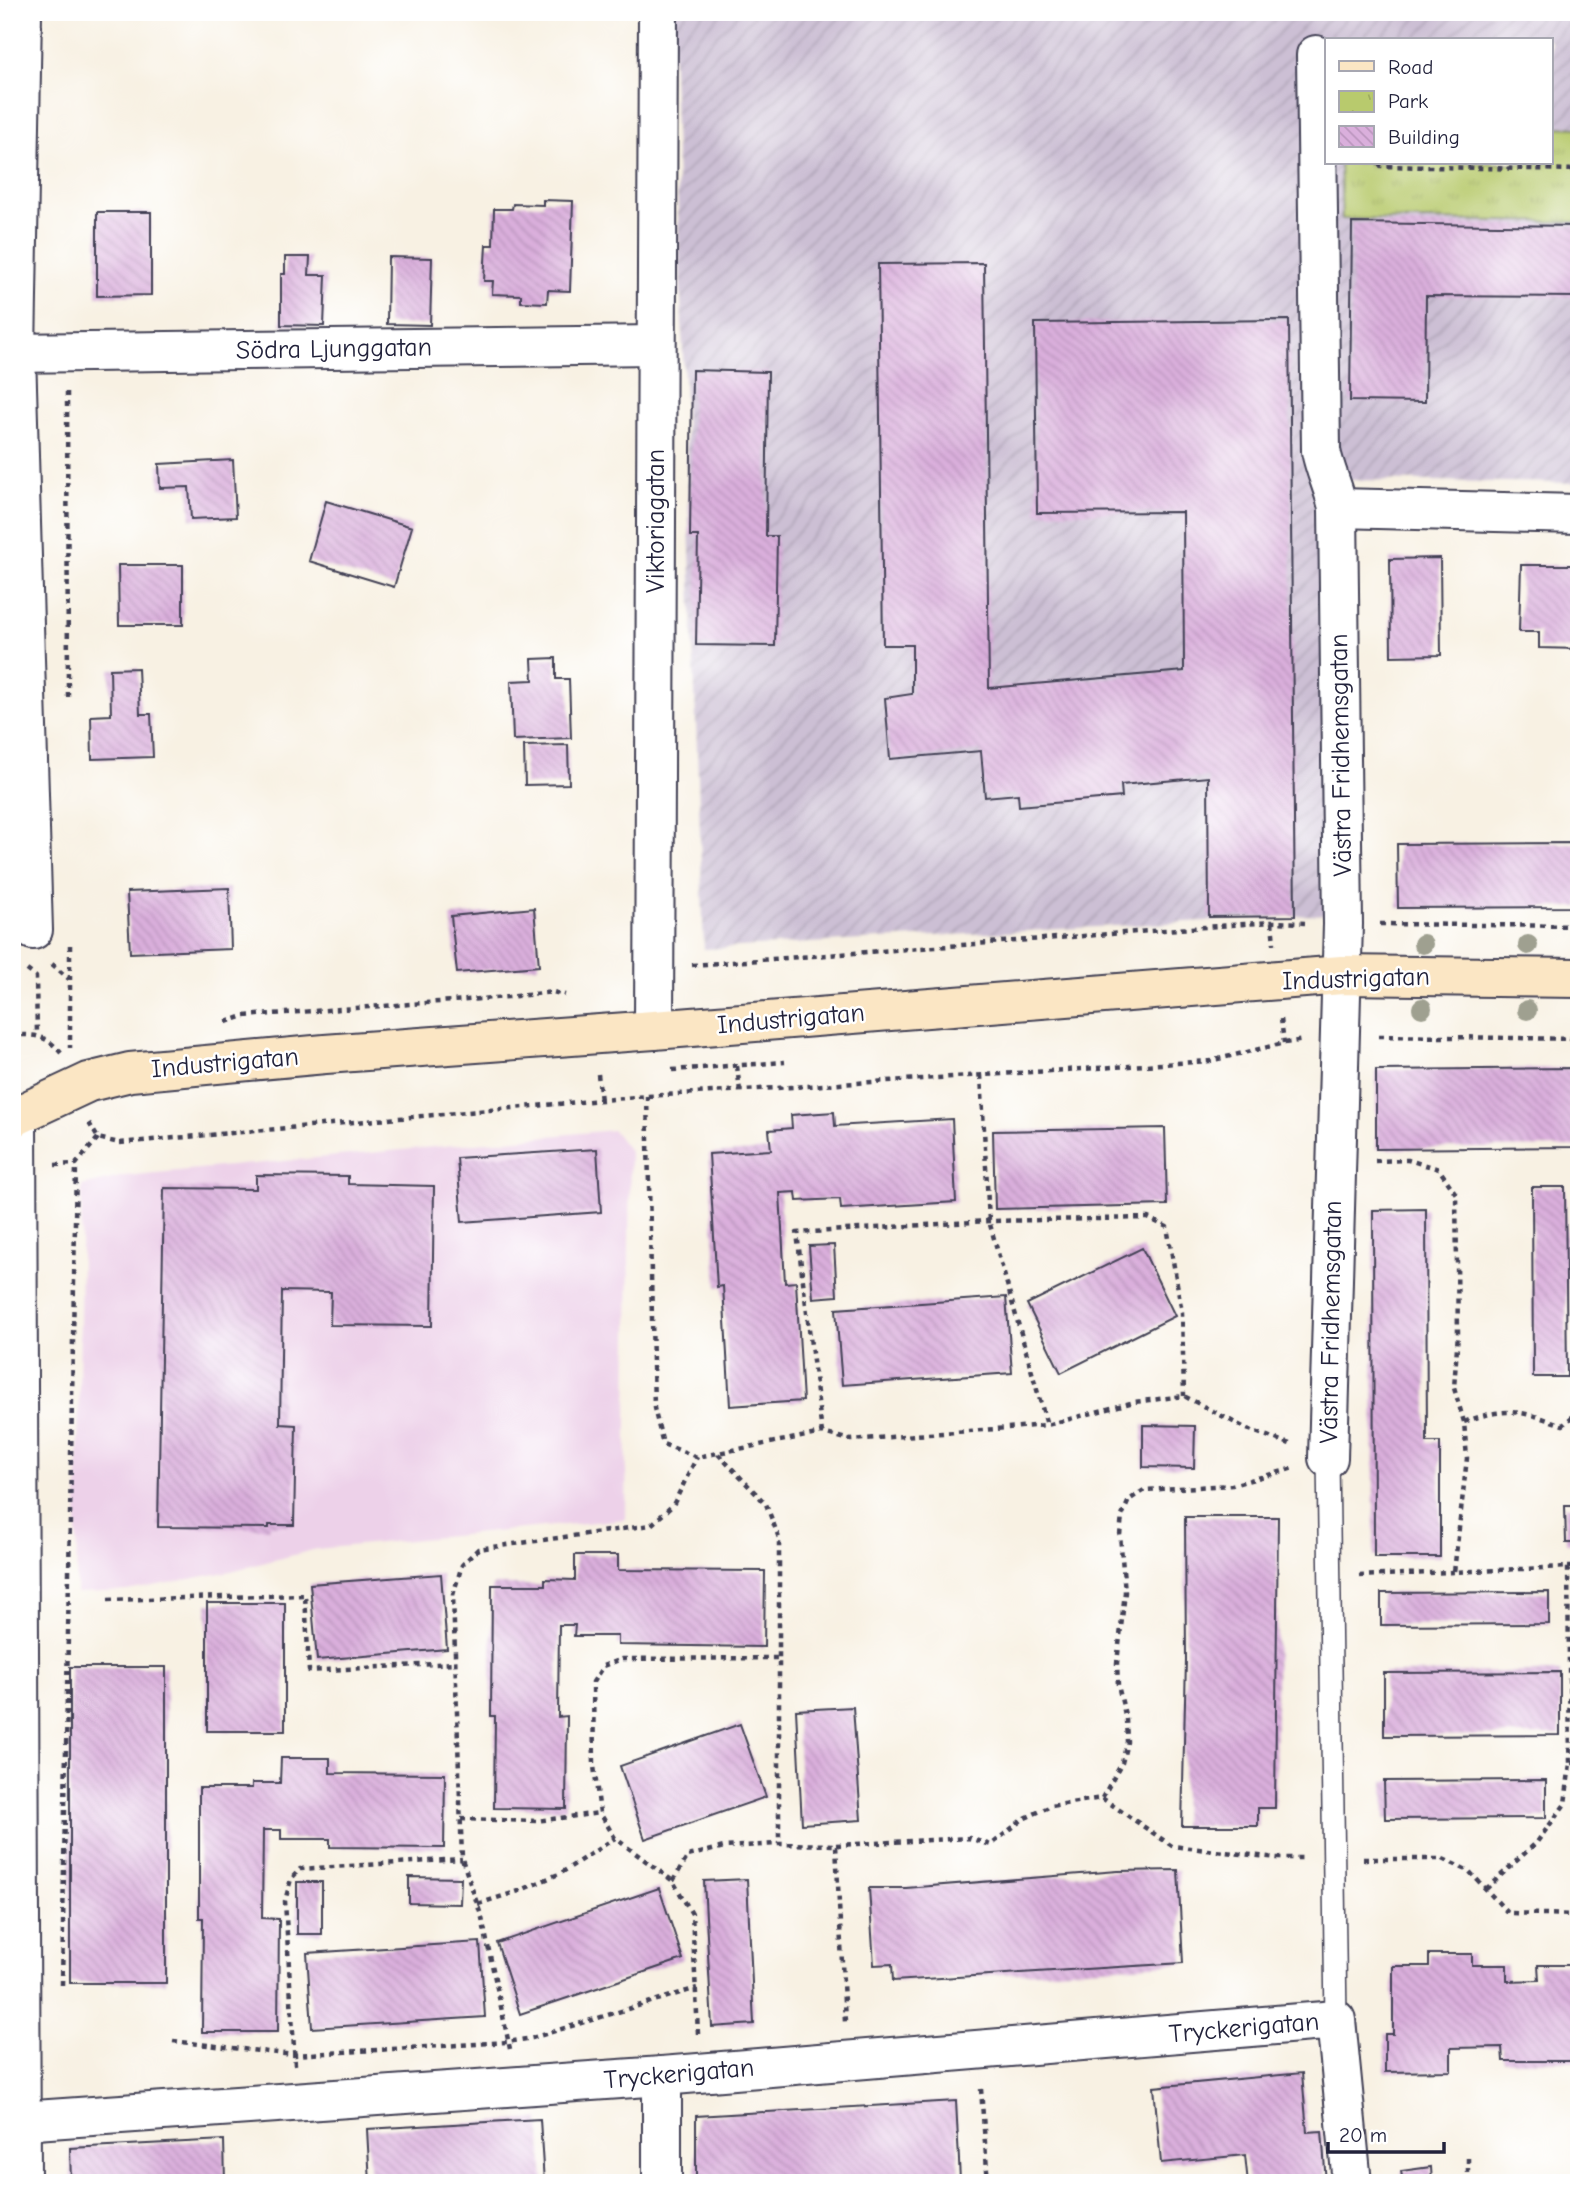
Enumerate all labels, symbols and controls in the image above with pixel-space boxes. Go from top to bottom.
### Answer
legend [1325,38,1552,164]
text: Road [1388,55,1433,79]
text: Park [1388,89,1428,113]
text: Building [1388,125,1460,149]
street label: Södra Ljunggatan [236,332,432,366]
street label: Viktoriagatan [641,449,671,593]
street label: Västra Fridhemsgatan [1324,633,1358,877]
street label: Industrigatan [1282,961,1430,997]
street label: Industrigatan [716,998,866,1040]
street label: Industrigatan [150,1042,300,1084]
street label: Västra Fridhemsgatan [1314,1200,1348,1444]
street label: Tryckerigatan [1168,2006,1320,2050]
street label: Tryckerigatan [603,2052,755,2096]
scale bar [1328,2111,1444,2155]
text: 20 m [1339,2123,1387,2147]

